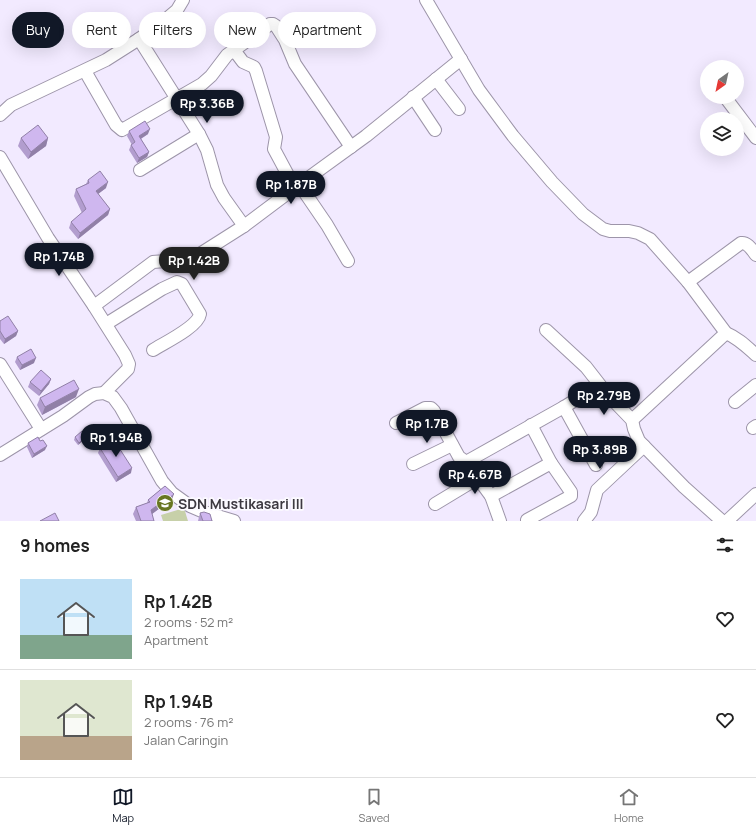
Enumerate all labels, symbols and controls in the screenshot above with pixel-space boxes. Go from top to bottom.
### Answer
chip: Buy [12,12,64,48]
chip: Rent [72,12,131,48]
chip: Filters [139,12,206,48]
chip: New [214,12,270,48]
chip: Apartment [278,12,376,48]
north arrow [700,60,744,104]
map controls [700,60,744,156]
pin: Rp 3.36B [166,90,248,124]
text: Rp 3.36B [180,94,234,112]
button: layers [700,112,744,156]
pin: Rp 1.87B [250,171,332,205]
text: Rp 1.87B [265,175,317,193]
pin: Rp 1.74B [18,243,100,277]
text: Rp 1.74B [34,247,84,265]
pin: Rp 1.42B [153,247,235,281]
text: Rp 1.42B [168,251,220,269]
pin: Rp 2.79B [563,382,645,416]
text: Rp 2.79B [577,386,631,404]
pin: Rp 1.7B [390,410,464,444]
text: Rp 1.7B [405,414,449,432]
pin: Rp 1.94B [75,424,157,458]
text: Rp 1.94B [90,428,142,446]
pin: Rp 3.89B [559,436,641,470]
text: Rp 3.89B [573,440,627,458]
pin: Rp 4.67B [434,461,516,495]
text: Rp 4.67B [448,465,502,483]
school or university icon: SDN Mustikasari III [155,493,175,513]
place label: SDN Mustikasari III [178,494,304,513]
text: 9 homes [20,534,90,557]
icon: filters [714,534,736,556]
text: Rp 1.42B [144,590,212,613]
icon: home [52,595,100,643]
icon: heart [714,608,736,630]
text: 2 rooms · 52 m² [144,613,233,631]
text: Apartment [144,631,208,649]
text: Rp 1.94B [144,690,213,713]
icon: home [52,696,100,744]
icon: heart [714,709,736,731]
text: 2 rooms · 76 m² [144,713,233,731]
text: Jalan Caringin [144,731,228,749]
tab: Map [112,786,134,825]
tab: Saved [359,786,390,825]
tab: Home [614,786,644,825]

